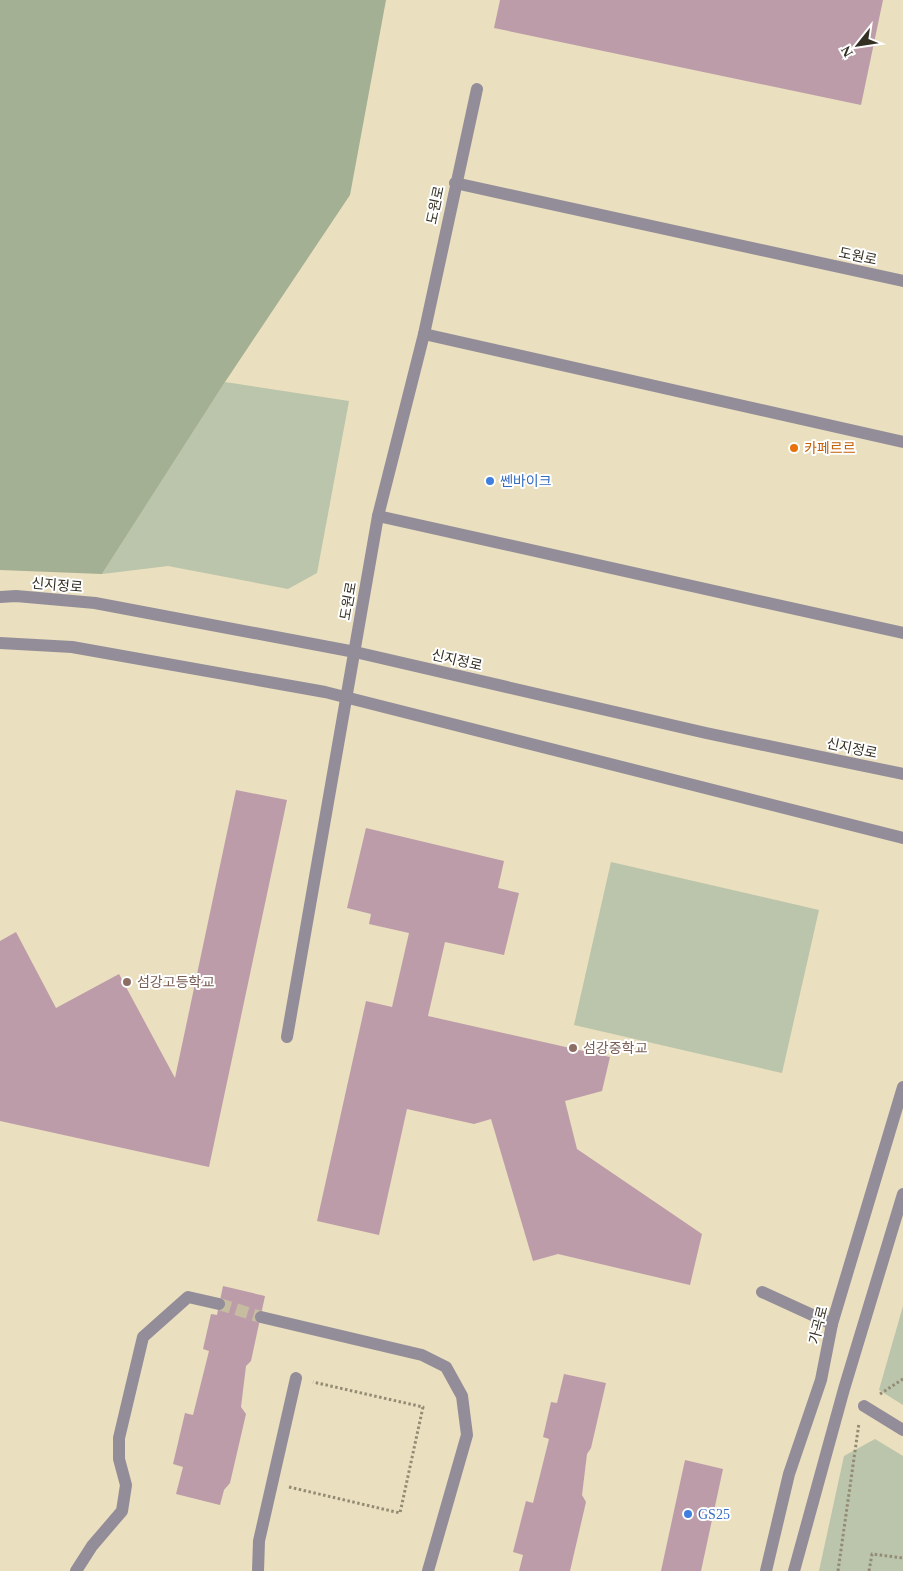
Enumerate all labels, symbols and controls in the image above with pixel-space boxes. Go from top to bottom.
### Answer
north arrow [833,20,883,70]
text: N [838,43,856,59]
street label: 도원로 [424,185,447,226]
street label: 도원로 [837,245,878,268]
place label: 카페르르 [804,441,856,456]
marker: 카페르르 [788,442,800,454]
place label: 쎈바이크 [500,474,552,489]
marker: 쎈바이크 [484,475,496,487]
street label: 신지정로 [31,576,83,595]
street label: 도원로 [338,581,359,621]
street label: 신지정로 [430,647,484,674]
street label: 신지정로 [825,736,879,761]
place label: 섬강고등학교 [137,974,214,990]
marker: 섬강고등학교 [121,976,133,988]
place label: 섬강중학교 [583,1040,648,1056]
marker: 섬강중학교 [567,1042,579,1054]
street label: 가곡로 [807,1304,830,1346]
place label: GS25 [698,1507,730,1522]
marker: GS25 [682,1508,694,1520]

